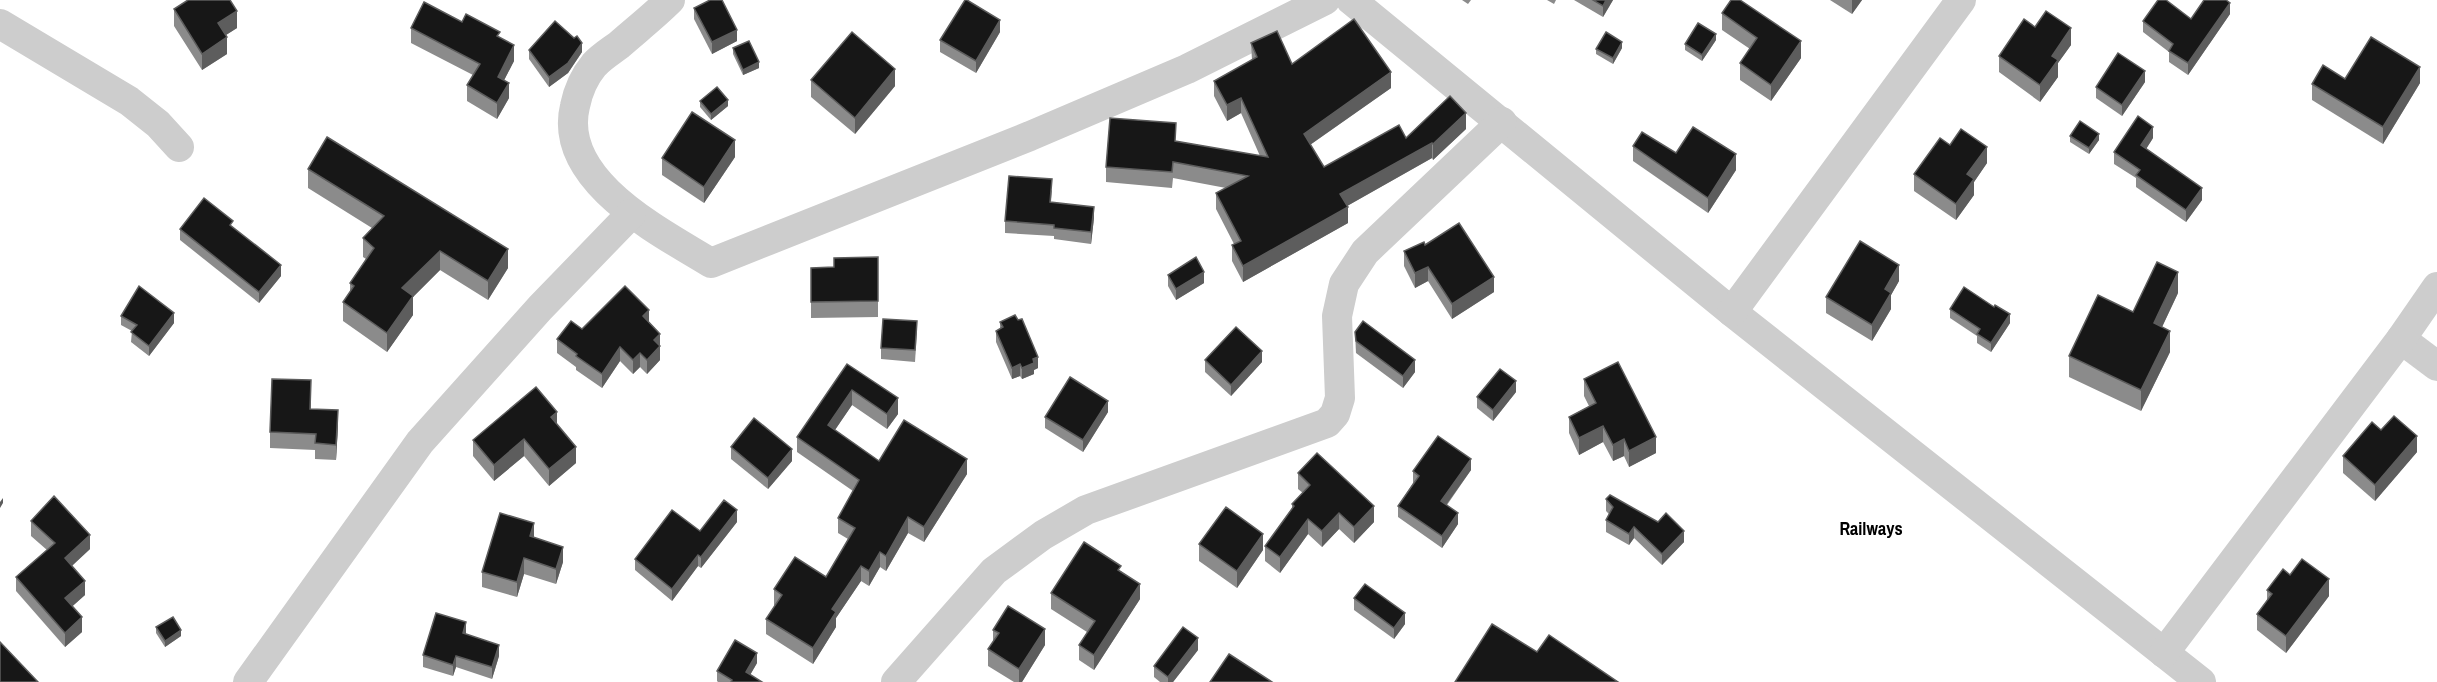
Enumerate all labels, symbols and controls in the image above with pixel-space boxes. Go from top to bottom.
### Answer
district label: Railways [1839,516,1903,541]

